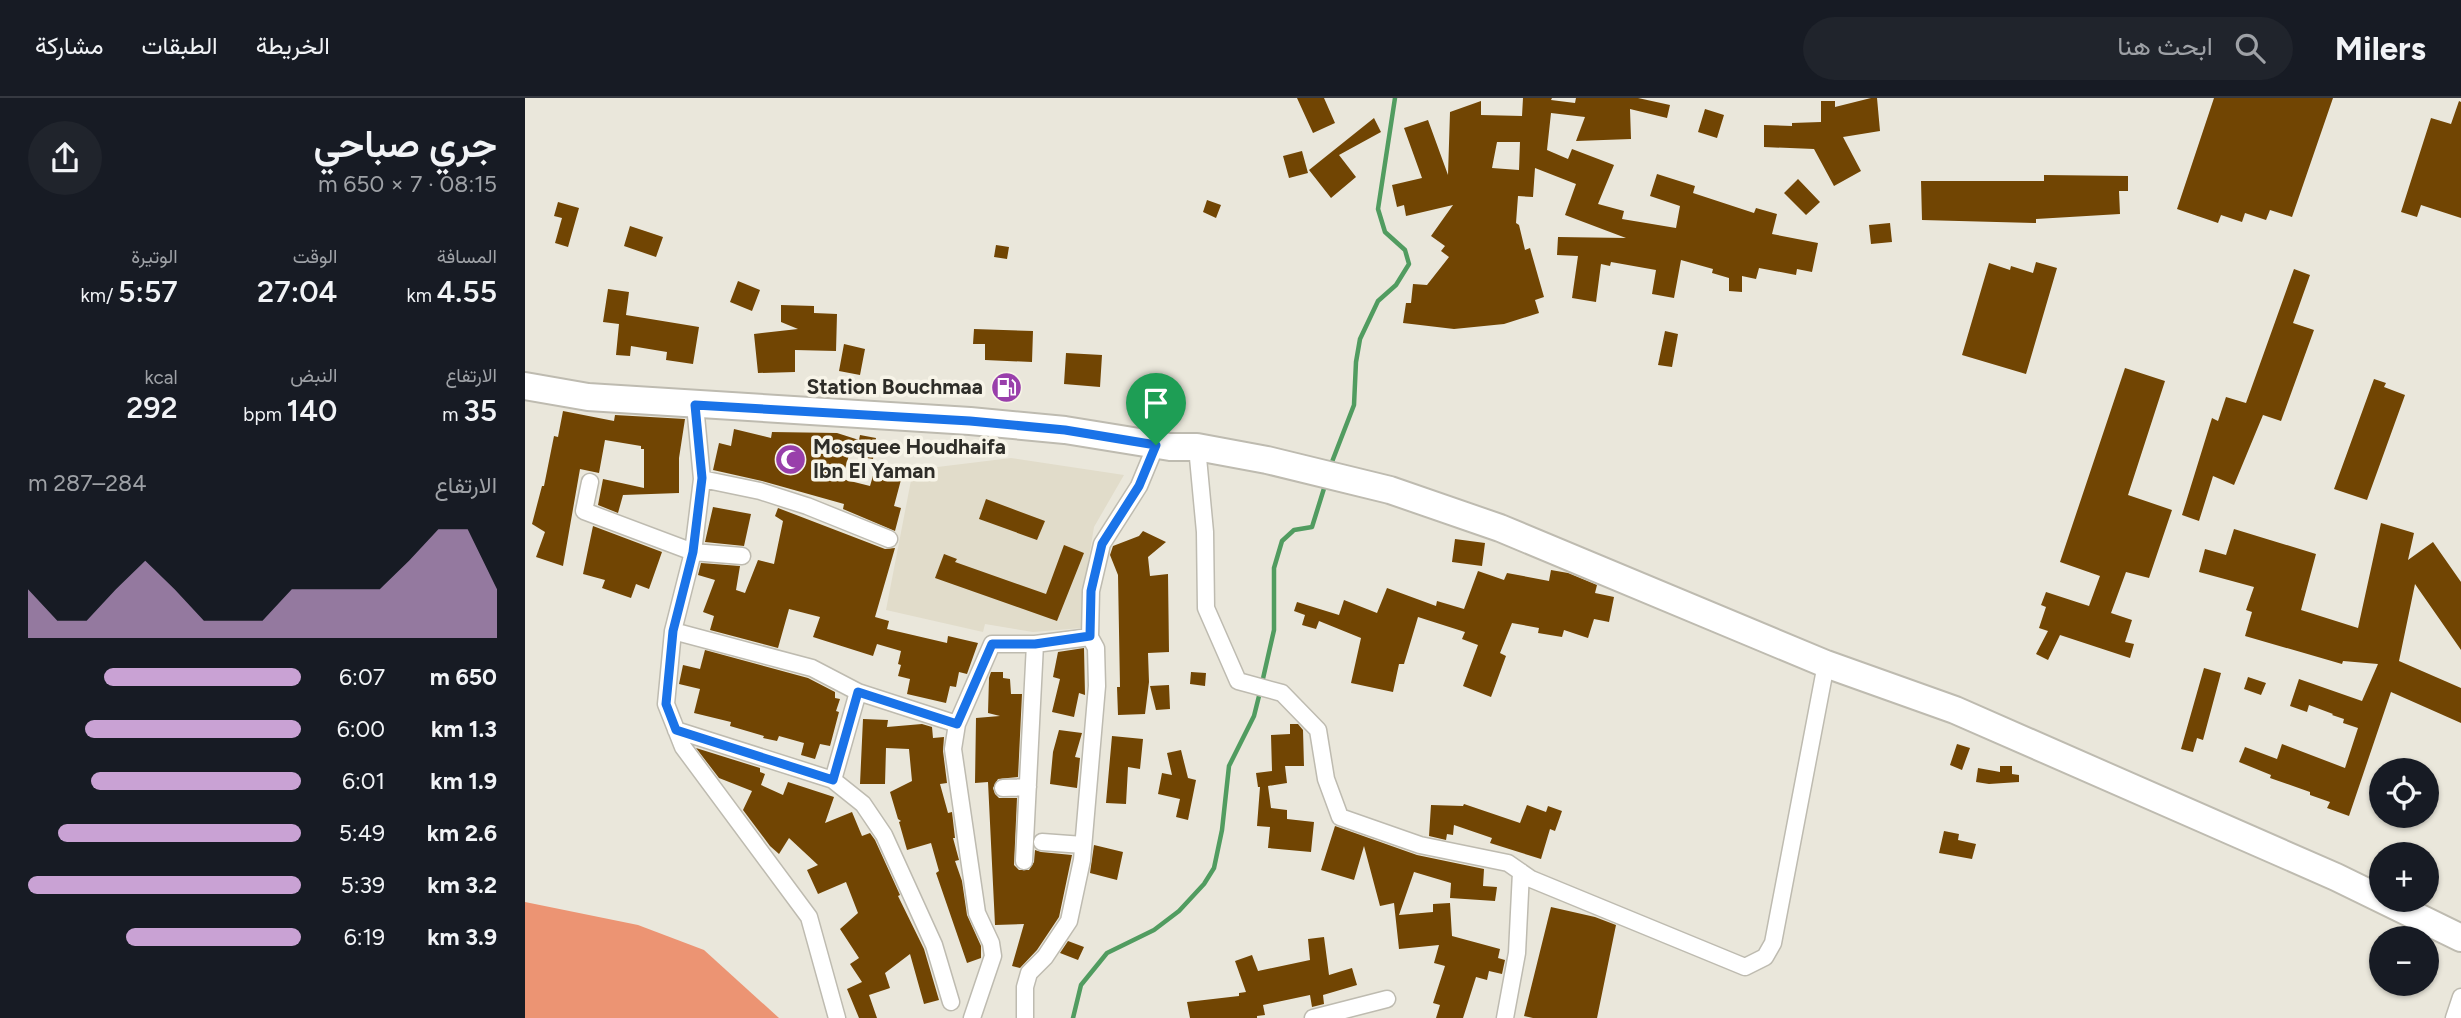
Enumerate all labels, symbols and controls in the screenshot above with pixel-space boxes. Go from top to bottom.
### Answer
search box [1803,17,2293,80]
icon: search [2231,29,2269,67]
text: Milers [2335,29,2426,68]
text: ابحث هنا [2117,30,2213,62]
text: مشاركة [35,31,103,60]
text: الطبقات [141,31,218,60]
text: الخريطة [256,31,330,60]
button: share [28,121,102,195]
text: جري صباحي [314,121,497,167]
text: 08:15 · 7 × 650 m [318,170,497,198]
text: الوتيرة [131,245,178,268]
text: الوقت [293,245,337,268]
text: المسافة [437,245,497,268]
text: 5:57 [118,273,178,310]
text: 27:04 [257,273,337,310]
text: 4.55 [437,273,497,310]
text: /km [81,284,118,307]
text: km [406,284,437,307]
text: النبض [290,364,337,387]
text: الارتفاع [445,364,497,387]
text: kcal [145,366,178,389]
fuel station icon: Station Bouchmaa [989,370,1023,404]
pin [1126,373,1186,445]
place label: Station Bouchmaa [807,374,983,399]
icon: arrive [1137,384,1175,422]
text: 292 [126,389,178,426]
text: 140 [287,392,337,429]
text: 35 [463,392,497,429]
text: bpm [243,403,287,426]
text: m [442,403,463,426]
place label: Mosquee Houdhaifa Ibn El Yaman [813,434,1006,483]
mosque icon: Mosquee Houdhaifa Ibn El Yaman [773,442,807,476]
text: 284–287 m [28,469,147,497]
text: الارتفاع [435,471,497,499]
text: 6:07 [339,663,385,691]
text: 650 m [430,663,497,691]
text: 6:00 [337,715,385,743]
text: 1.3 km [431,715,497,743]
map controls [2369,758,2439,996]
button: locate [2369,758,2439,828]
text: 6:01 [342,767,385,795]
text: 1.9 km [430,767,497,795]
text: 5:49 [339,819,385,847]
text: 2.6 km [427,819,497,847]
button: + [2369,842,2439,912]
text: 5:39 [340,871,385,899]
text: 3.2 km [427,871,497,899]
text: 6:19 [344,923,385,951]
text: 3.9 km [427,923,497,951]
button: − [2369,926,2439,996]

